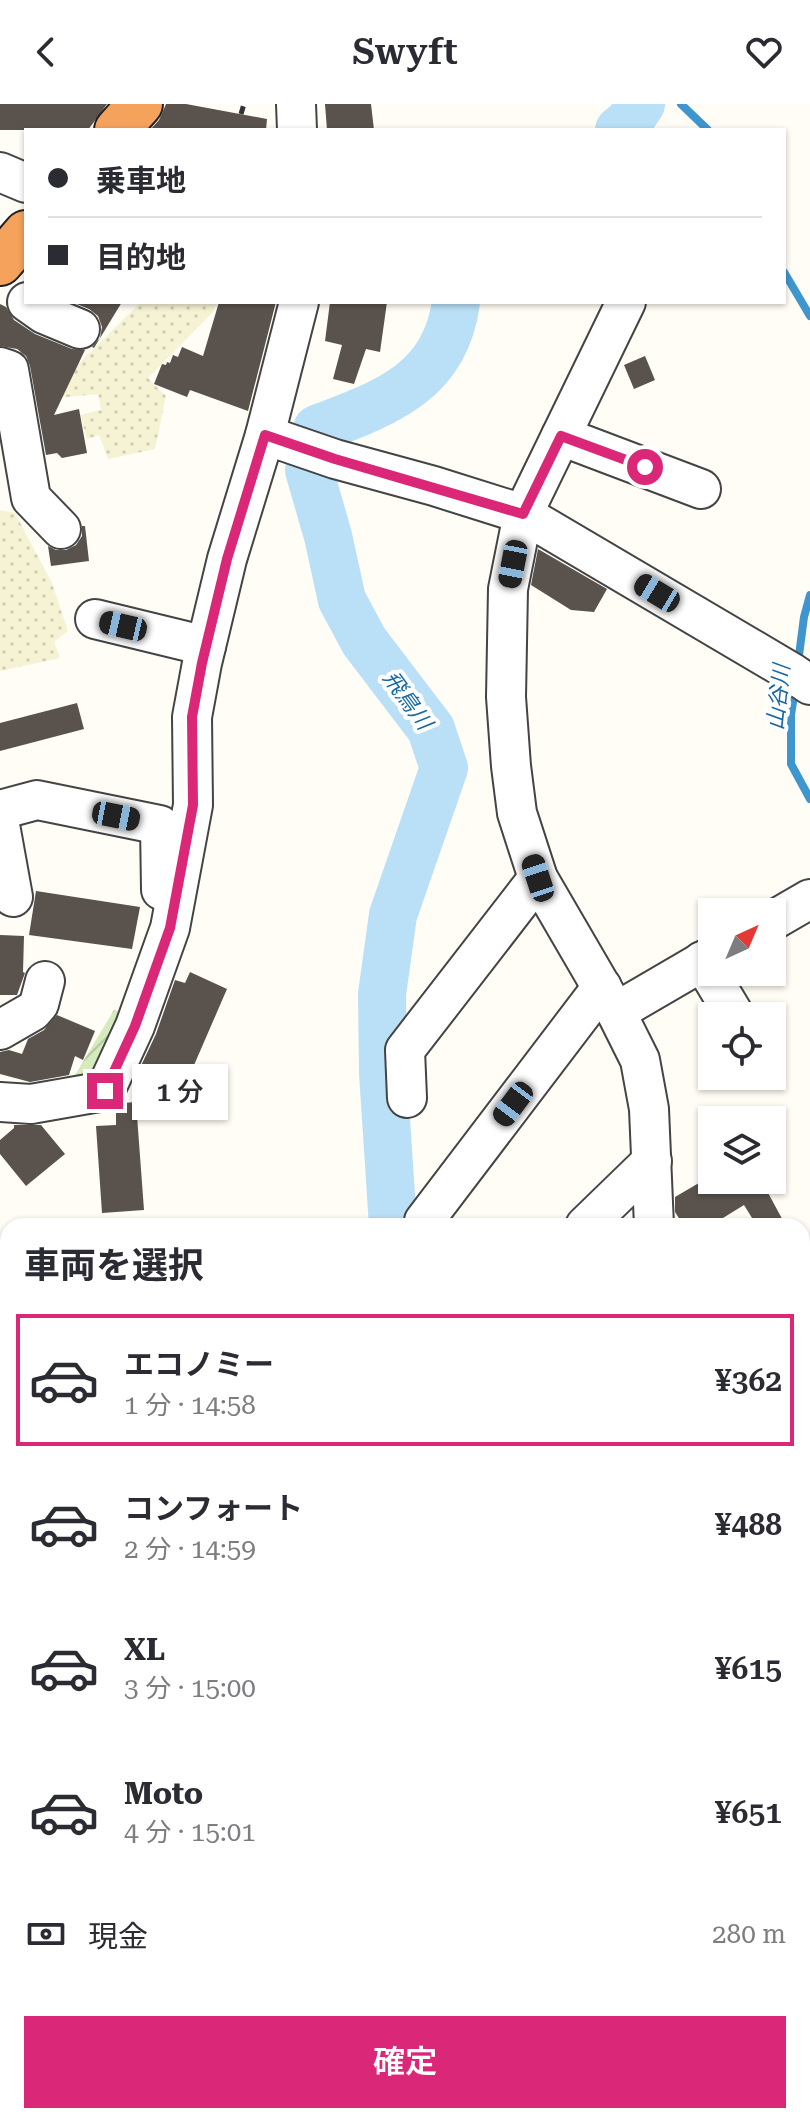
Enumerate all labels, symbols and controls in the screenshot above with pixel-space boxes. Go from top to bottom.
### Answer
icon: back [24,30,68,74]
icon: heart [742,30,786,74]
text: Swyft [352,31,458,73]
text: 乗車地 [96,163,186,198]
text: 目的地 [96,240,186,275]
route start [627,449,663,485]
car [497,538,529,590]
car [630,570,684,616]
car [97,609,149,643]
water label: 山谷川 [763,661,795,731]
water label: 飛鳥川 [378,666,438,736]
car [90,800,142,832]
car [519,851,557,905]
north arrow [698,898,786,986]
map controls [698,898,786,1194]
button: locate [698,1002,786,1090]
callout: 1 分 [133,1063,229,1119]
route end [87,1073,123,1109]
text: 1 分 [156,1077,204,1107]
car [489,1078,537,1130]
button: layers [698,1106,786,1194]
text: 車両を選択 [24,1245,204,1287]
icon: car [28,1344,100,1416]
text: エコノミー [124,1347,274,1382]
text: ¥362 [715,1363,782,1398]
text: 1 分 · 14:58 [124,1390,256,1420]
icon: car [28,1488,100,1560]
text: コンフォート [124,1491,303,1526]
text: ¥488 [715,1507,782,1542]
text: 2 分 · 14:59 [124,1534,256,1564]
icon: car [28,1632,100,1704]
text: XL [124,1632,165,1667]
text: ¥615 [715,1651,782,1686]
text: 3 分 · 15:00 [124,1673,256,1703]
icon: car [28,1776,100,1848]
text: Moto [124,1776,203,1811]
text: ¥651 [715,1795,782,1830]
text: 4 分 · 15:01 [124,1817,256,1847]
icon: cash [24,1912,68,1956]
text: 現金 [88,1919,148,1954]
text: 280 m [712,1919,786,1949]
button: 確定 [24,2016,786,2108]

